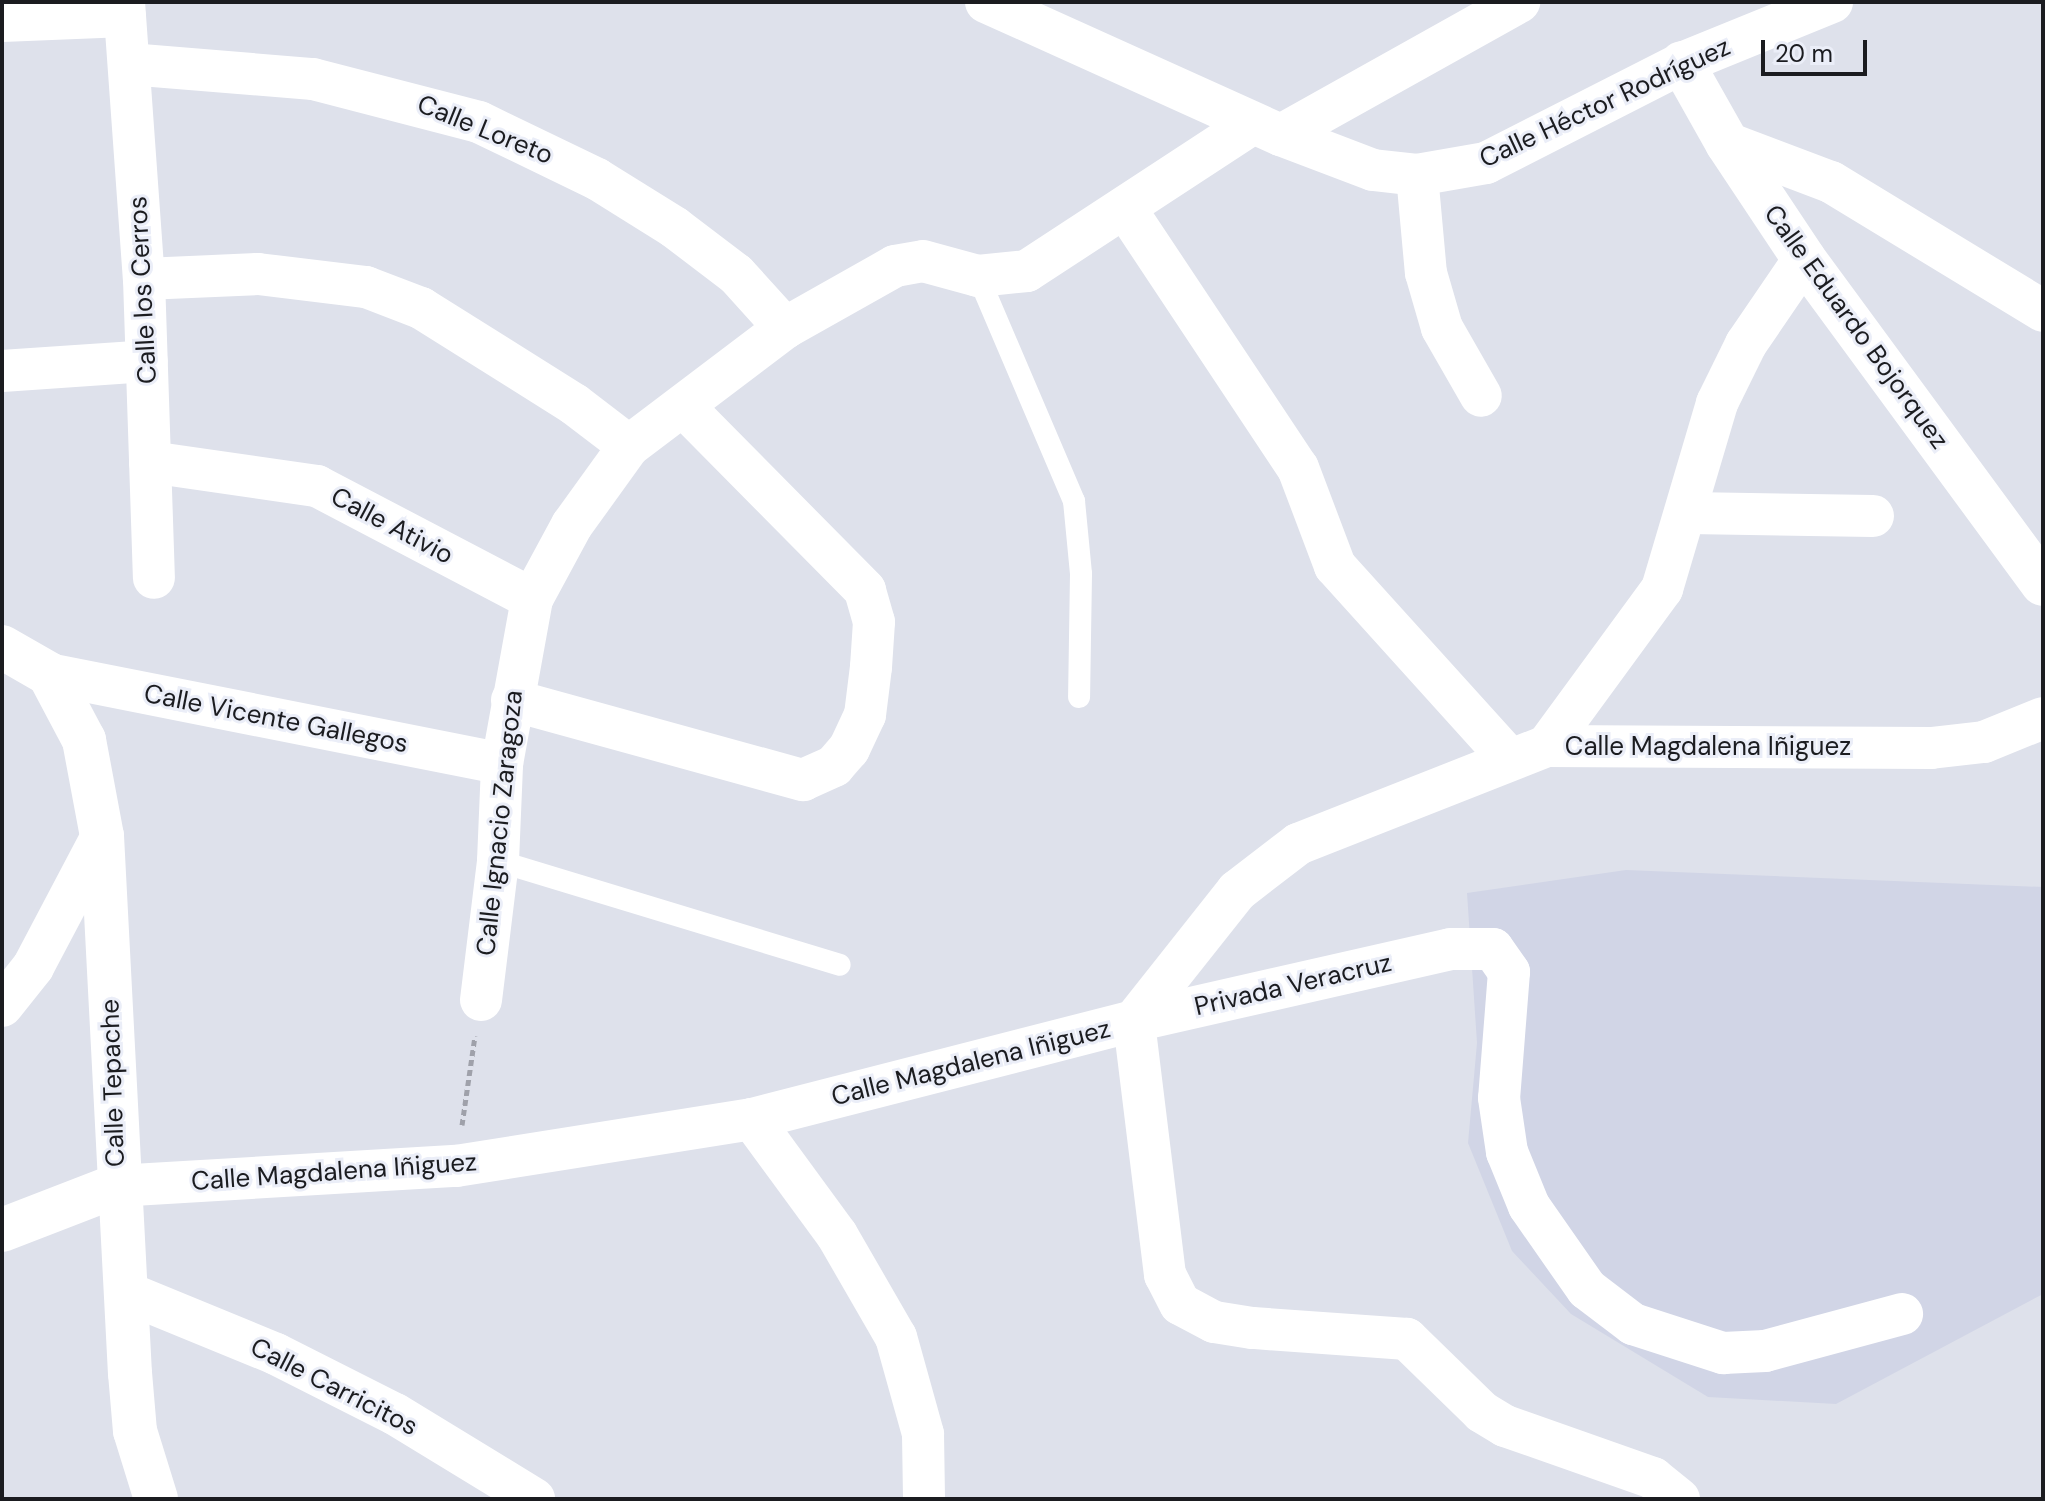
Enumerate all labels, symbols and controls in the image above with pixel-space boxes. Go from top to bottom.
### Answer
scale bar [1765,24,1871,74]
street label: Calle Héctor Rodríguez [1475,31,1735,175]
text: 20 m [1775,38,1833,69]
street label: Calle Loreto [413,89,557,171]
street label: Calle los Cerros [123,195,163,385]
street label: Calle Eduardo Bojorquez [1757,199,1955,455]
street label: Calle Ativio [326,481,458,571]
street label: Calle Vicente Gallegos [141,678,411,760]
street label: Calle Ignacio Zaragoza [471,689,529,957]
street label: Calle Magdalena Iñiguez [1565,731,1851,763]
street label: Privada Veracruz [1192,947,1394,1023]
street label: Calle Tepache [94,998,132,1168]
street label: Calle Magdalena Iñiguez [828,1013,1114,1113]
street label: Calle Magdalena Iñiguez [190,1146,478,1198]
street label: Calle Carricitos [245,1331,423,1443]

